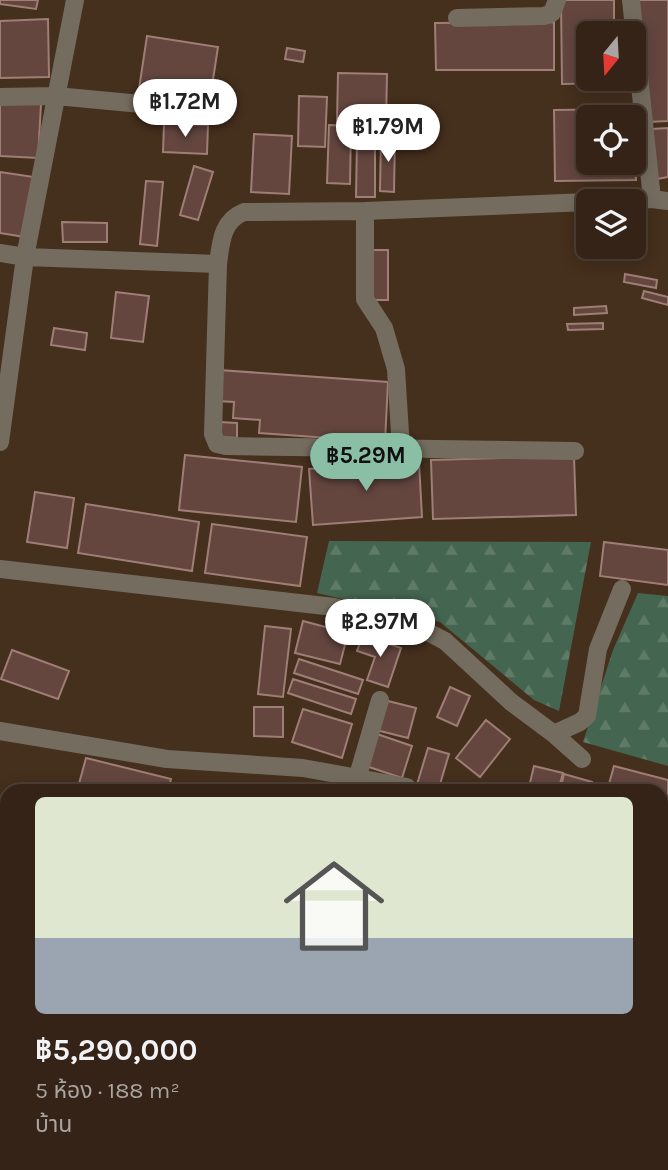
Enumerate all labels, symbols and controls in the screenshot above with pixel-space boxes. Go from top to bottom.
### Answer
north arrow [576,21,646,91]
map controls [576,21,646,259]
pin: ฿1.72M [128,80,242,139]
text: ฿1.72M [149,88,221,115]
pin: ฿1.79M [331,104,445,164]
button: locate [576,105,646,175]
text: ฿1.79M [352,113,424,140]
button: layers [576,189,646,259]
pin: ฿5.29M [309,434,423,493]
text: ฿5.29M [326,442,406,469]
pin: ฿2.97M [323,600,437,659]
text: ฿2.97M [341,608,419,635]
icon: home [271,843,397,969]
text: ฿5,290,000 [35,1032,197,1068]
text: 5 ห้อง · 188 m² [35,1077,180,1104]
text: บ้าน [35,1111,72,1138]

